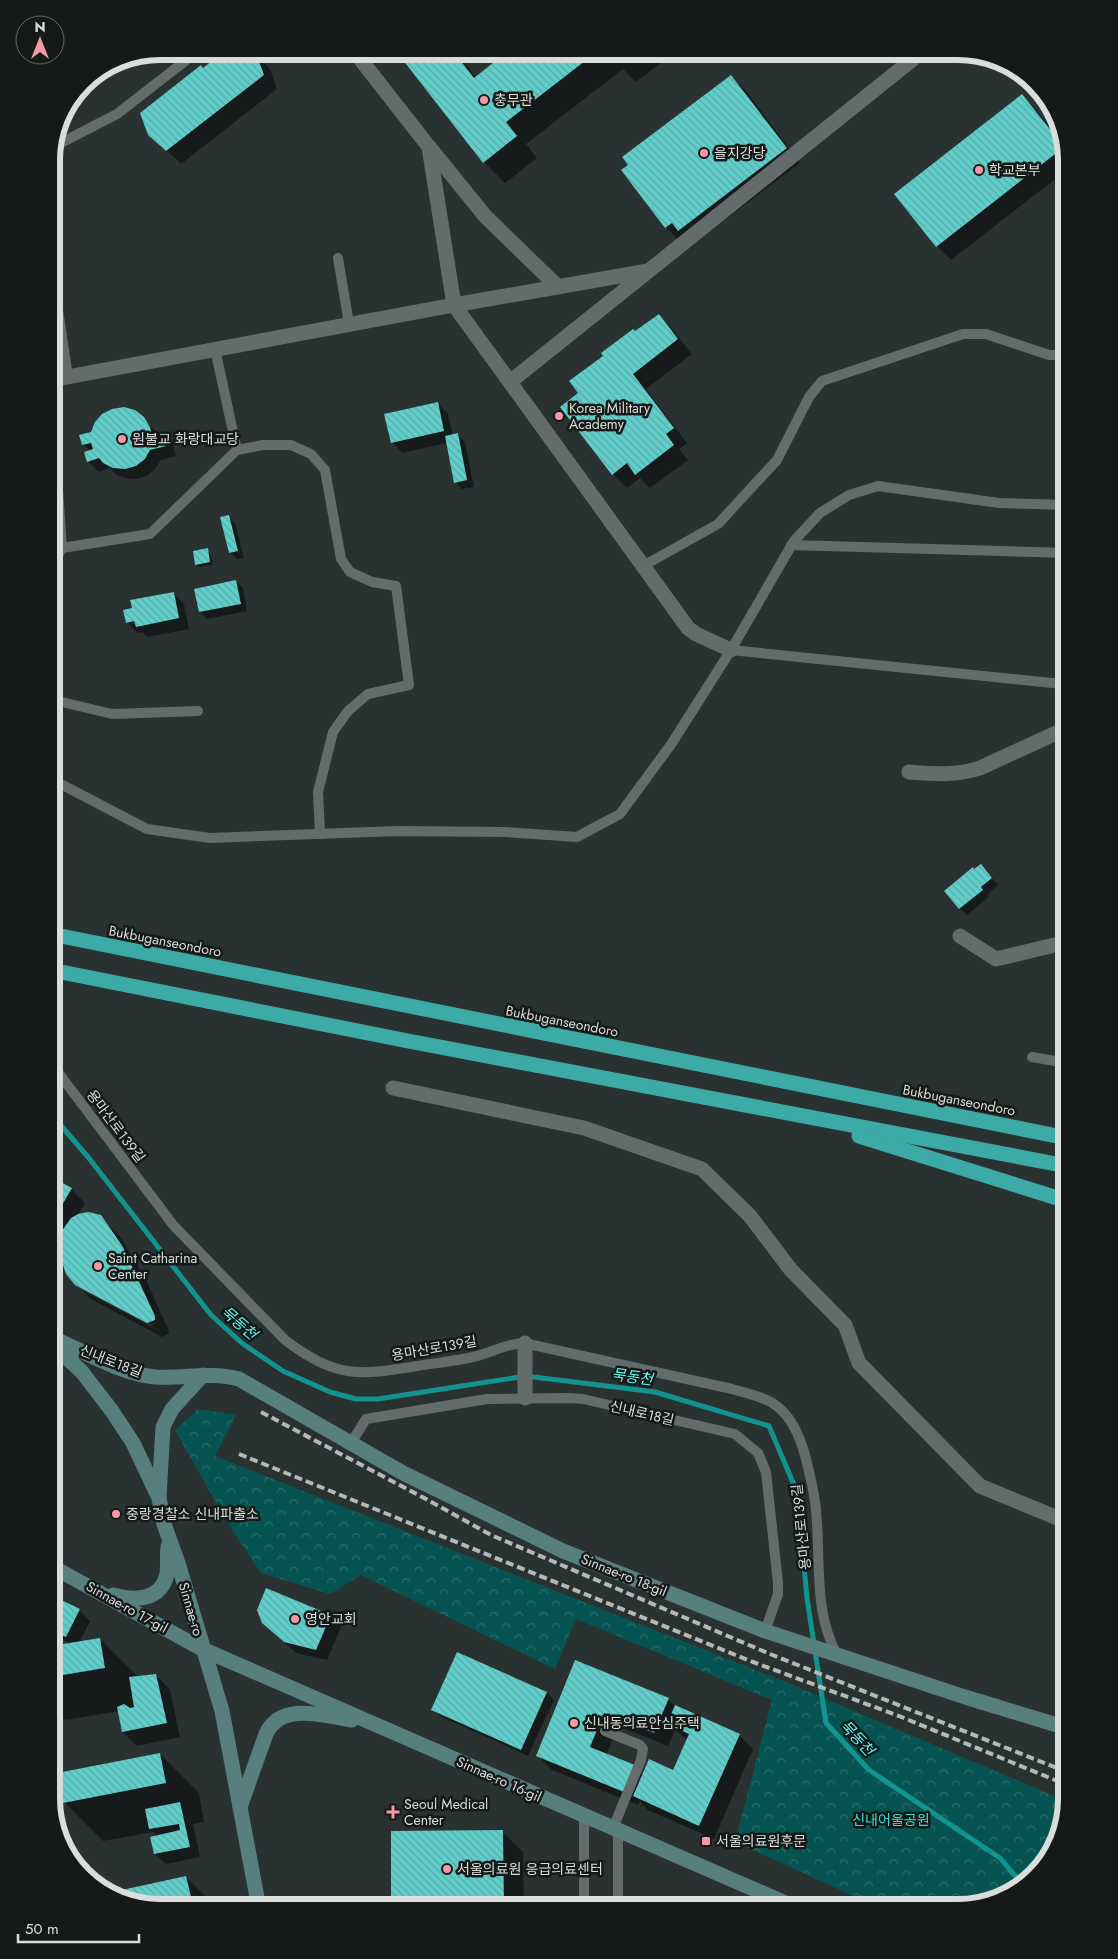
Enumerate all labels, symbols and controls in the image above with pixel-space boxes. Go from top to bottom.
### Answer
north arrow [15,15,65,65]
text: N [34,17,46,37]
place label: 충무관 [494,90,533,110]
marker: 충무관 [478,94,490,106]
place label: 을지강당 [714,143,766,163]
marker: 을지강당 [698,147,710,159]
place label: 학교본부 [989,160,1041,180]
marker: 학교본부 [973,164,985,176]
place label: Korea Military Academy [569,398,651,434]
marker: Korea Military Academy [553,410,565,422]
place label: 원불교 화랑대교당 [132,429,239,449]
marker: 원불교 화랑대교당 [116,433,128,445]
street label: Bukbuganseondoro [107,920,223,962]
street label: Bukbuganseondoro [504,1000,620,1042]
street label: Bukbuganseondoro [901,1079,1017,1121]
street label: 용마산로139길 [82,1085,150,1167]
place label: Saint Catharina Center [108,1248,197,1284]
marker: Saint Catharina Center [92,1260,104,1272]
water label: 묵동천 [216,1301,263,1346]
street label: 용마산로139길 [390,1331,478,1365]
street label: 신내로18길 [77,1340,145,1382]
water label: 묵동천 [610,1363,656,1391]
street label: 신내로18길 [608,1396,676,1430]
street label: 용마산로139길 [787,1483,815,1571]
place label: 중랑경찰소 신내파출소 [126,1504,259,1524]
marker: 중랑경찰소 신내파출소 [110,1508,122,1520]
street label: Sinnae-ro 18-gil [578,1549,670,1601]
street label: Sinnae-ro 17-gil [82,1576,172,1638]
street label: Sinnae-ro [174,1580,208,1639]
place label: 영안교회 [305,1609,357,1629]
marker: 영안교회 [289,1613,301,1625]
place label: 신내동의료안심주택 [584,1713,700,1733]
water label: 묵동천 [835,1715,881,1762]
marker: 신내동의료안심주택 [568,1717,580,1729]
street label: Sinnae-ro 16-gil [453,1751,545,1807]
place label: Seoul Medical Center [404,1794,488,1830]
marker: Seoul Medical Center [386,1805,400,1819]
park label: 신내어울공원 [852,1810,930,1830]
place label: 서울의료원후문 [716,1831,806,1851]
marker: 서울의료원후문 [700,1835,712,1847]
place label: 서울의료원 응급의료센터 [457,1859,603,1879]
marker: 서울의료원 응급의료센터 [441,1863,453,1875]
scale bar [18,1912,139,1944]
text: 50 m [25,1918,59,1940]

